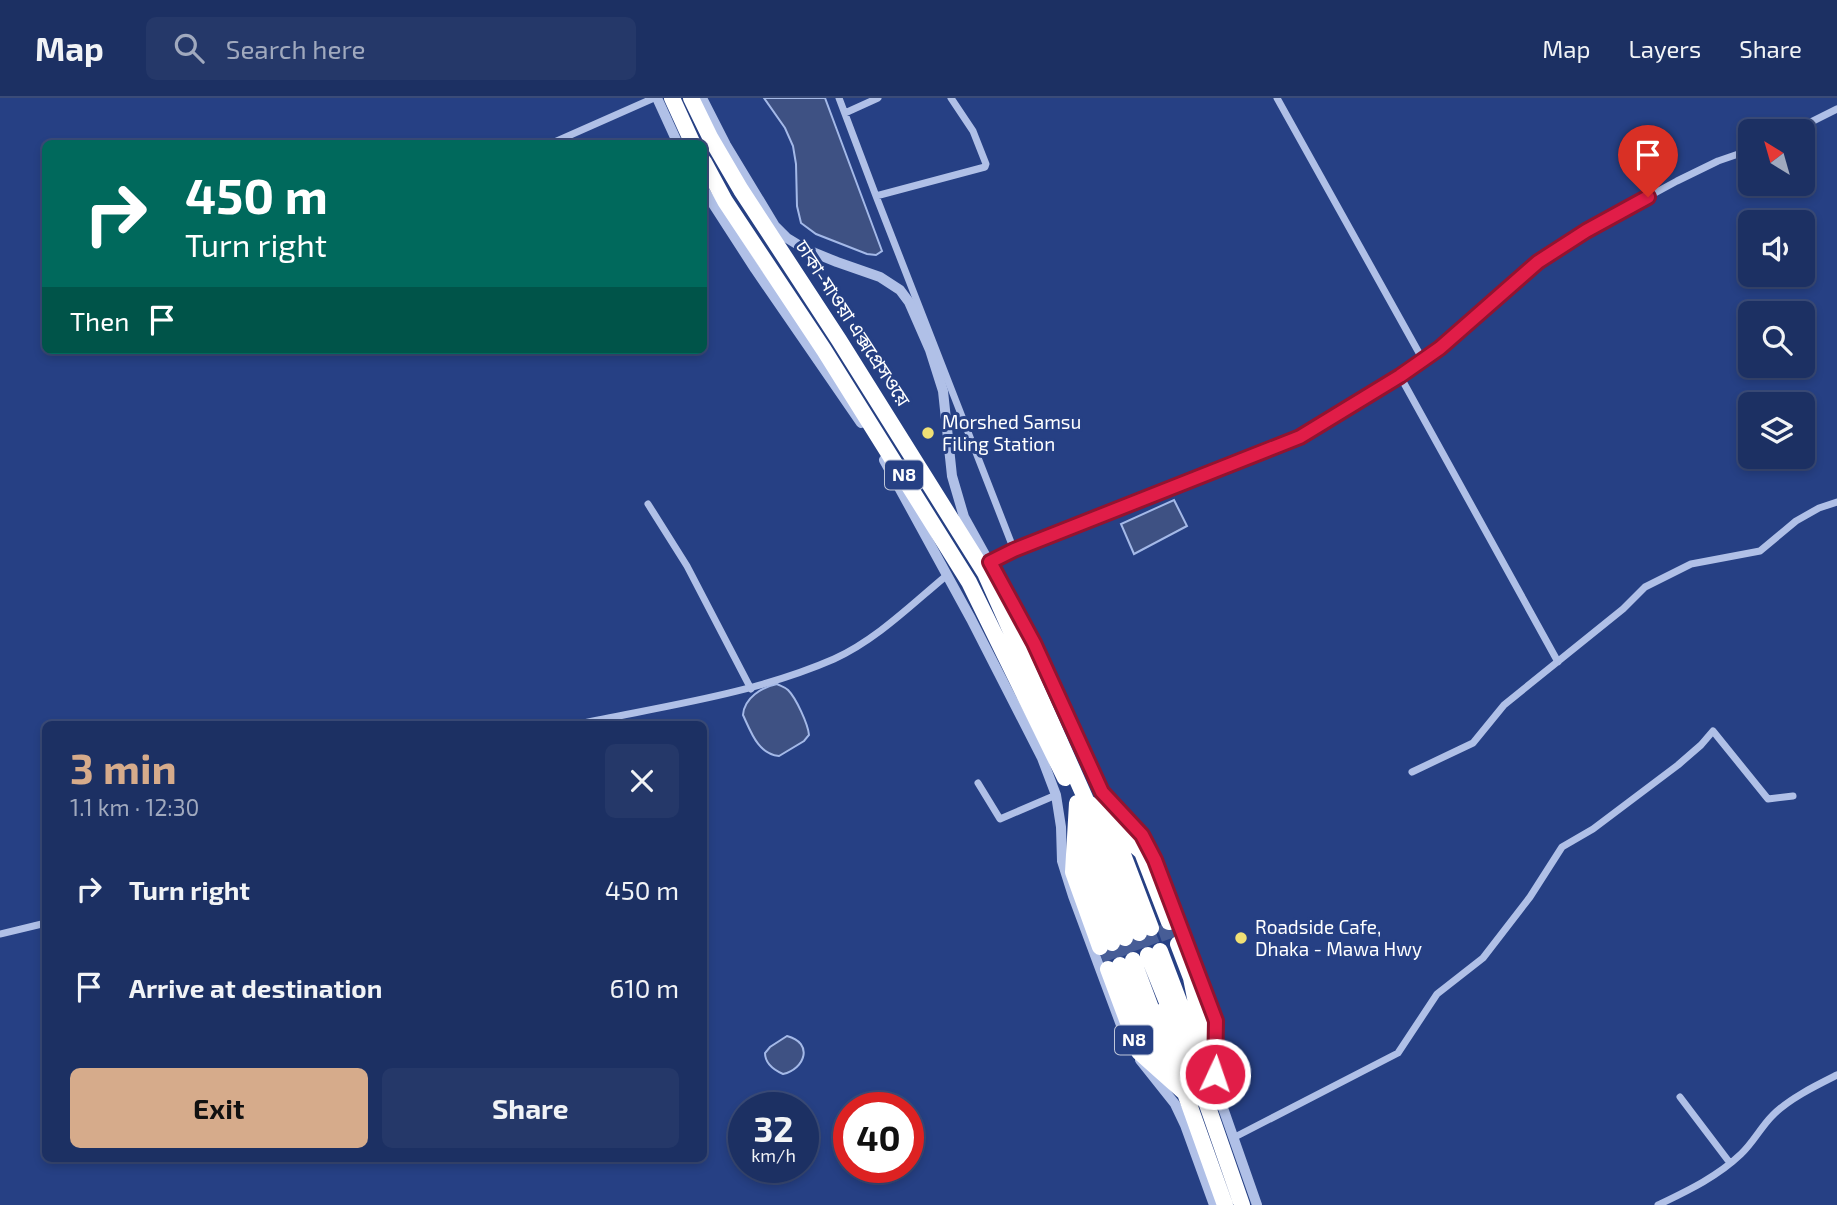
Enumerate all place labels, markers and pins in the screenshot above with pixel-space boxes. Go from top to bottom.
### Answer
pin [1618,125,1678,197]
place label: Morshed Samsu Filing Station [942,410,1081,455]
marker: Morshed Samsu Filing Station [920,425,936,441]
place label: Roadside Cafe, Dhaka - Mawa Hwy [1255,915,1422,960]
marker: Roadside Cafe, Dhaka - Mawa Hwy [1233,930,1249,946]

